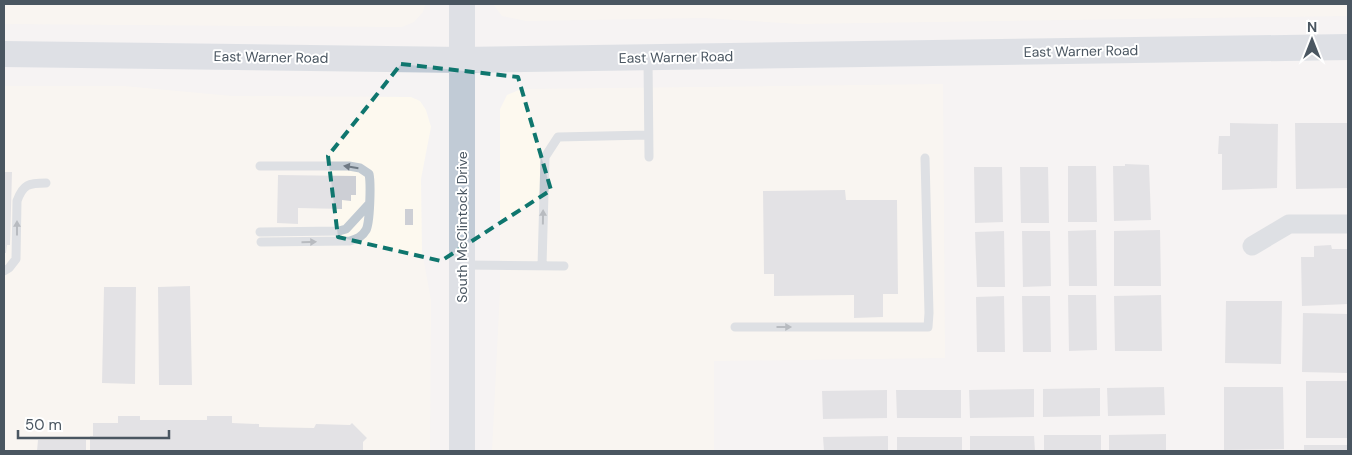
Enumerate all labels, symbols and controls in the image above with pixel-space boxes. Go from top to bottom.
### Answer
north arrow [1287,15,1337,65]
text: N [1307,18,1317,36]
street label: East Warner Road [1024,41,1138,61]
street label: East Warner Road [214,47,328,67]
street label: East Warner Road [619,47,733,67]
street label: South McClintock Drive [453,151,471,303]
one-way arrow [343,163,359,171]
one-way arrow [539,209,547,225]
one-way arrow [13,220,21,236]
one-way arrow [302,237,318,245]
one-way arrow [776,323,792,331]
scale bar [18,408,169,440]
text: 50 m [25,415,62,435]

